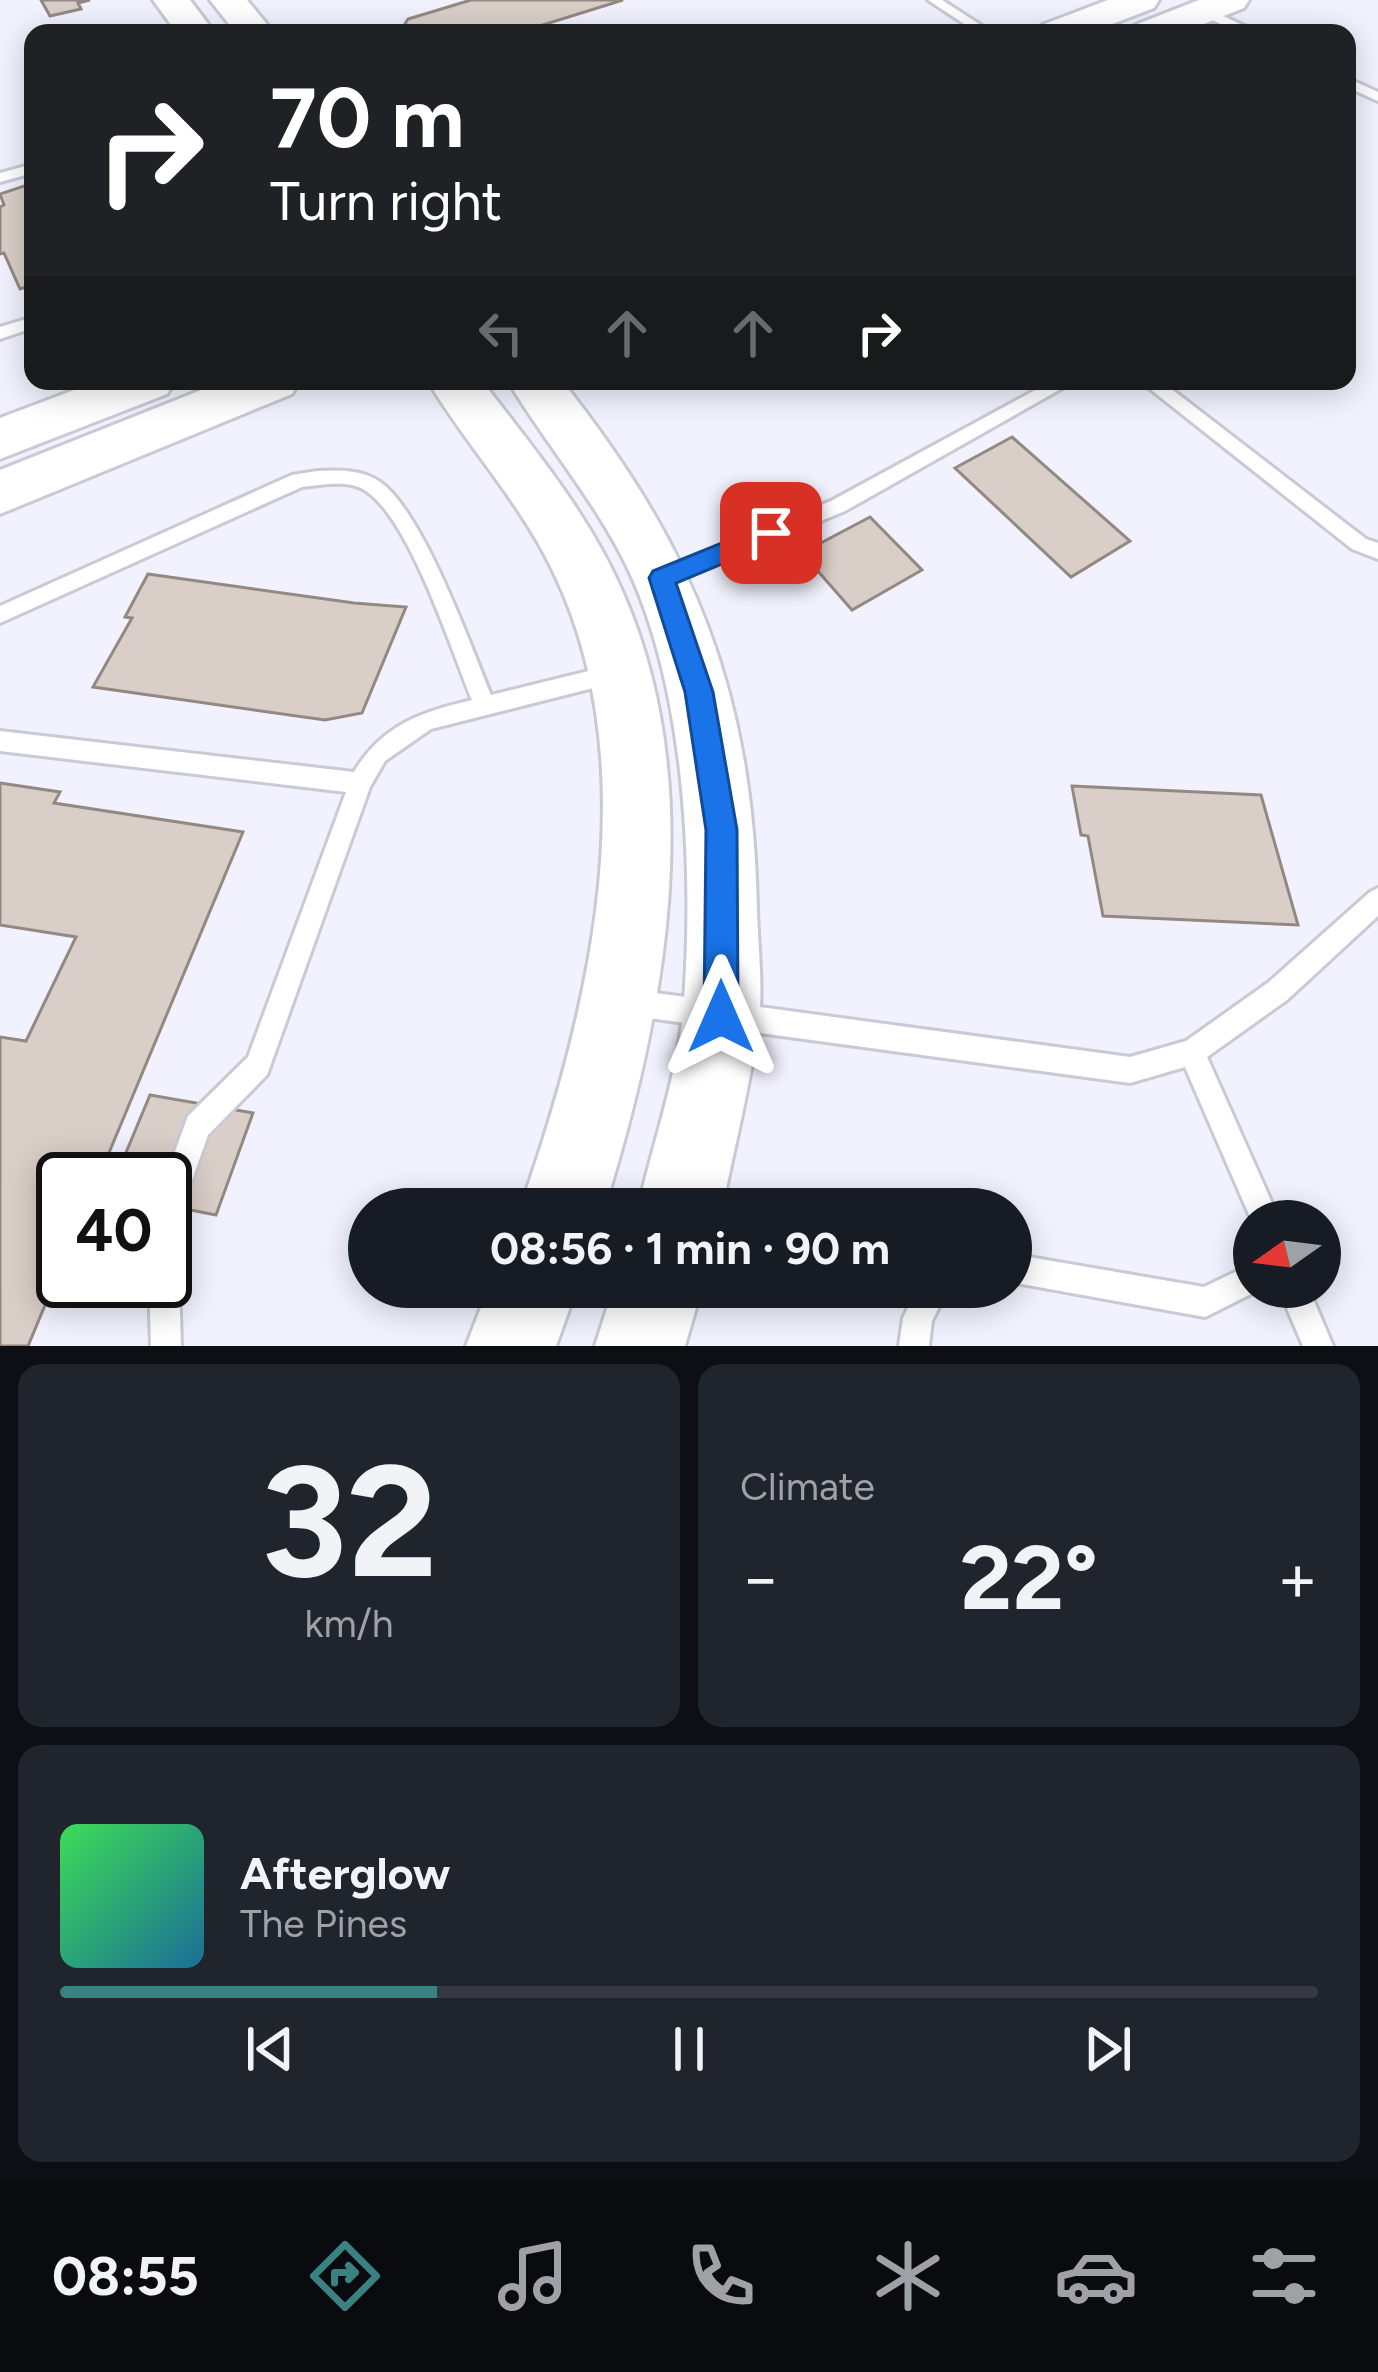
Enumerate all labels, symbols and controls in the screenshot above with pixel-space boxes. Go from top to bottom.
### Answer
text: 70 m [270,67,464,168]
icon: right [72,72,228,228]
text: Turn right [270,169,502,234]
icon: left [468,300,534,366]
icon: ahead [594,300,660,366]
icon: ahead [720,300,786,366]
icon: right [846,300,912,366]
pin [720,482,822,584]
icon: arrive [738,500,804,566]
position arrow [658,954,784,1080]
speed limit sign: 40 [36,1152,192,1308]
north arrow [1233,1200,1341,1308]
map controls [1233,1200,1341,1308]
text: 08:56 · 1 min · 90 m [490,1221,890,1275]
text: 32 [260,1428,438,1615]
text: Climate [740,1463,875,1510]
text: 22° [960,1523,1098,1632]
text: − [740,1538,781,1618]
text: + [1277,1538,1318,1618]
text: km/h [304,1600,394,1647]
text: Afterglow [240,1846,450,1900]
text: The Pines [240,1900,407,1947]
icon: previous [237,2016,303,2082]
icon: pause [656,2016,722,2082]
icon: next [1075,2016,1141,2082]
icon: directions [303,2234,387,2318]
icon: music [491,2234,575,2318]
icon: phone [679,2234,763,2318]
icon: climate [866,2234,950,2318]
icon: car [1054,2234,1138,2318]
icon: filters [1242,2234,1326,2318]
text: 08:55 [52,2244,199,2309]

